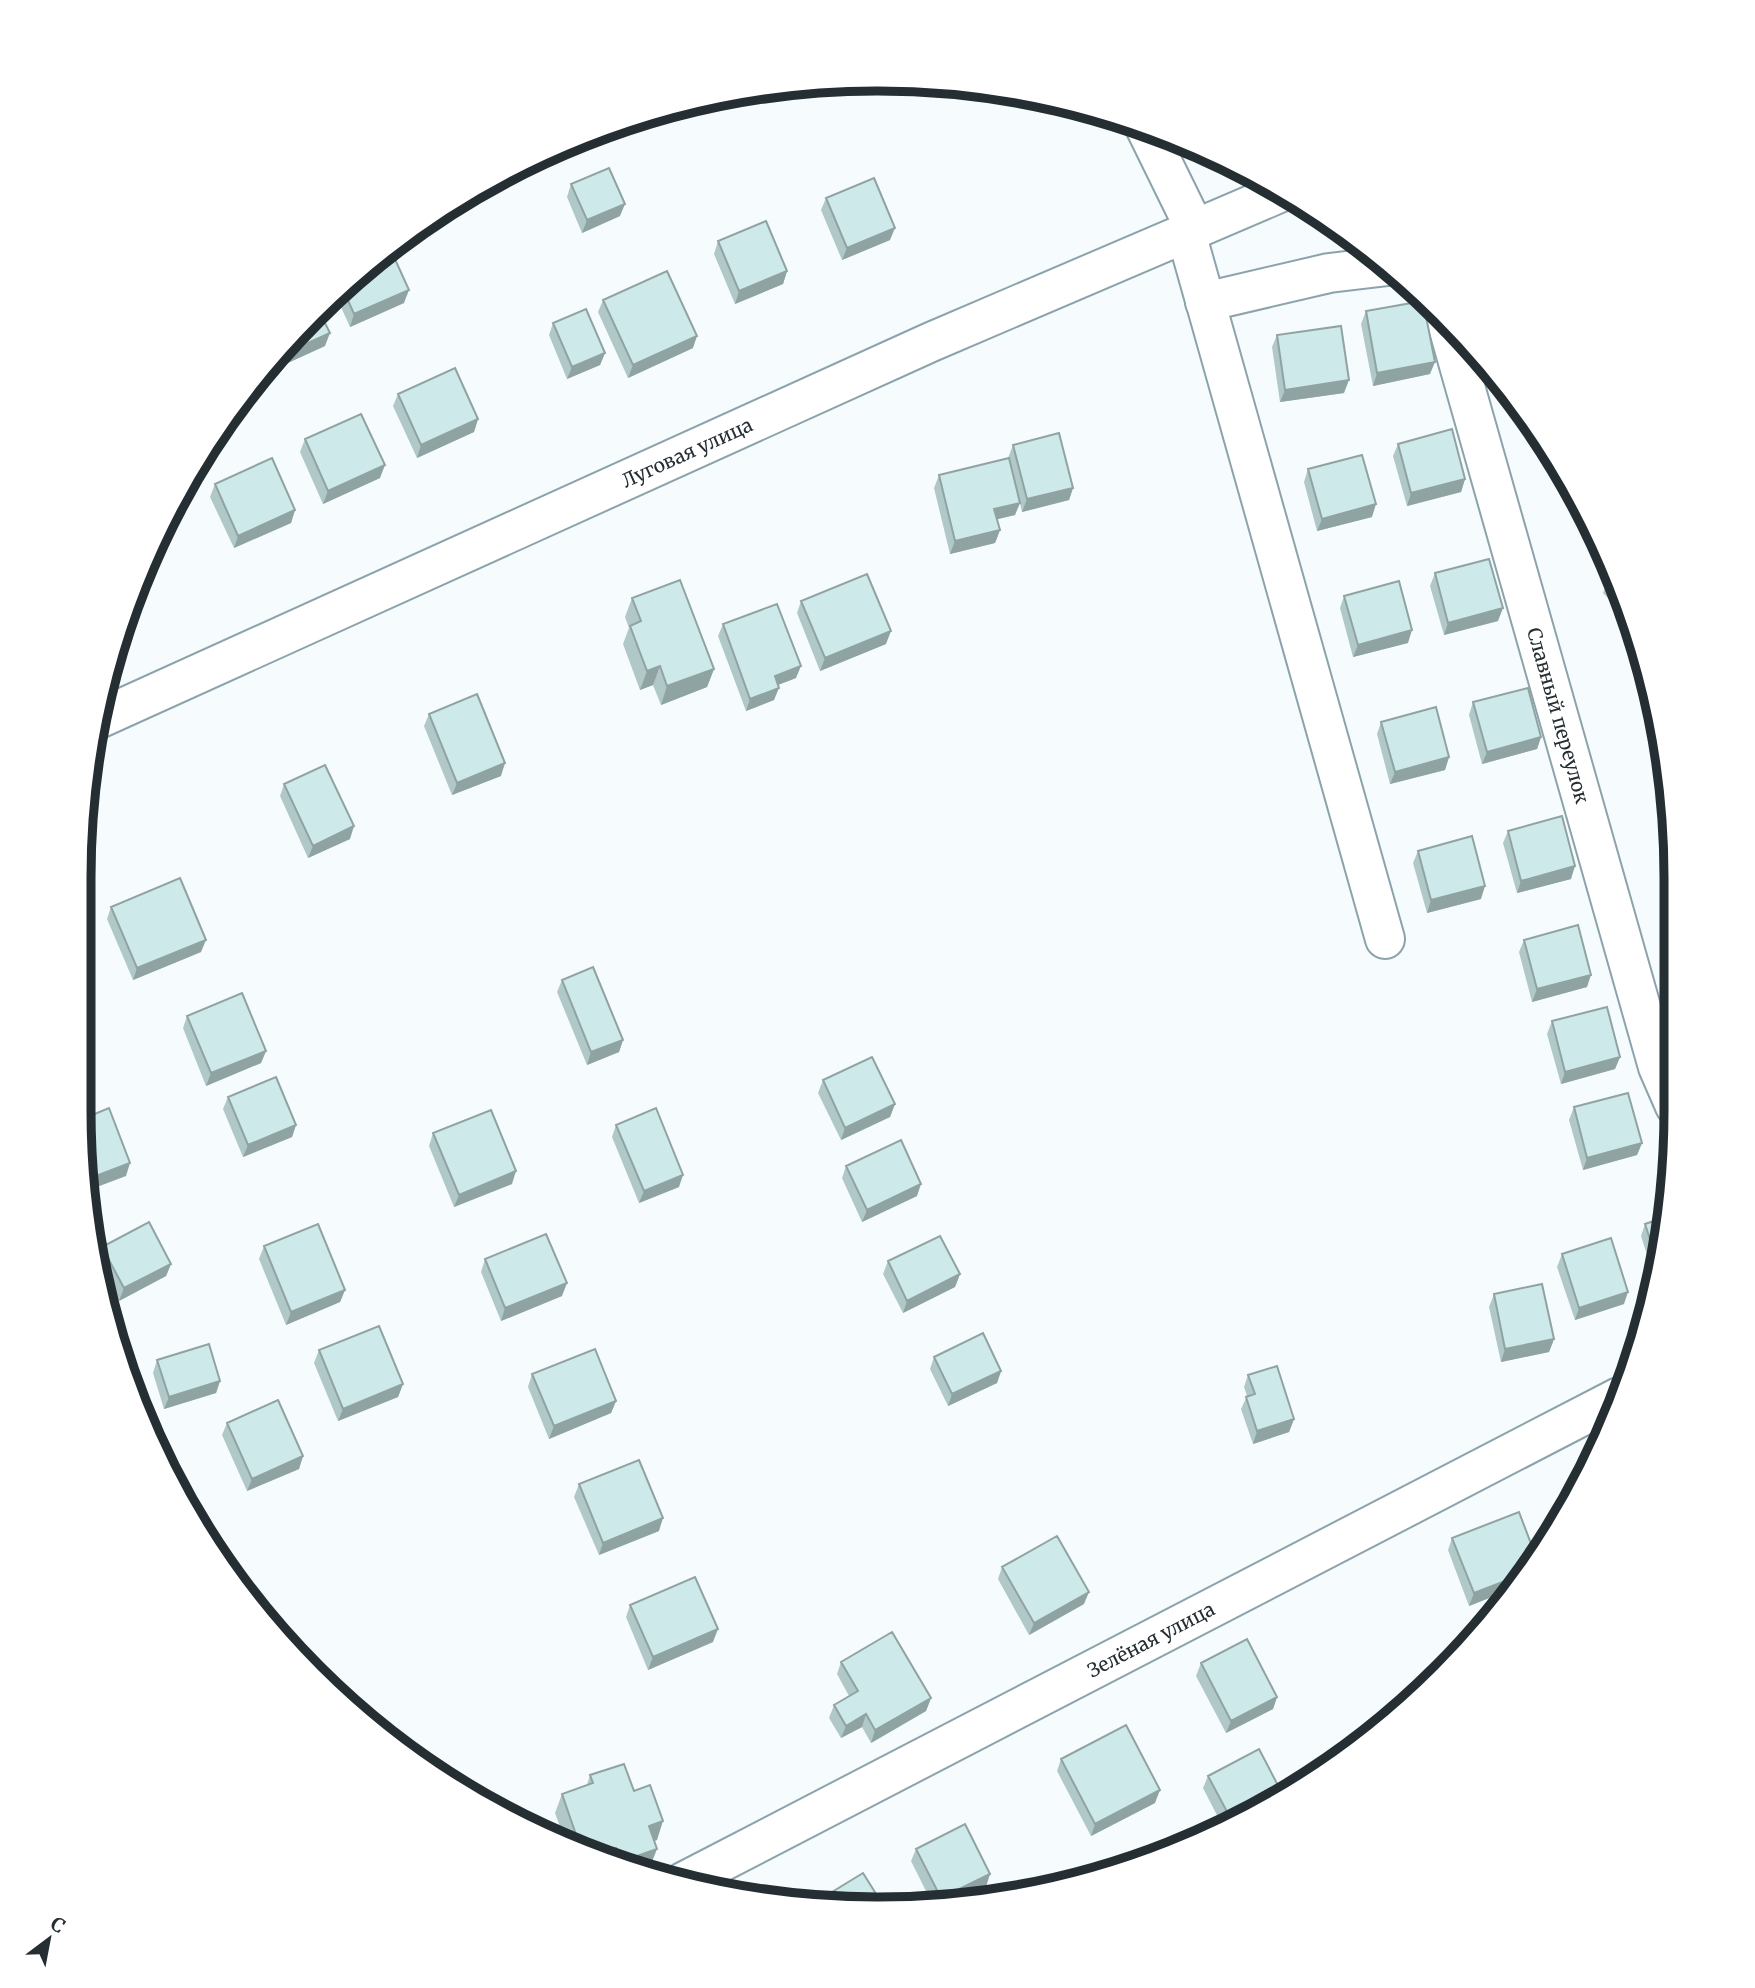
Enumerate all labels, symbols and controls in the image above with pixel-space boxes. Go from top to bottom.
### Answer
street label: Луговая улица [618,412,756,492]
street label: Славный переулок [1522,625,1595,806]
street label: Зелёная улица [1083,1597,1219,1682]
north arrow [14,1904,84,1974]
text: С [46,1911,70,1938]

